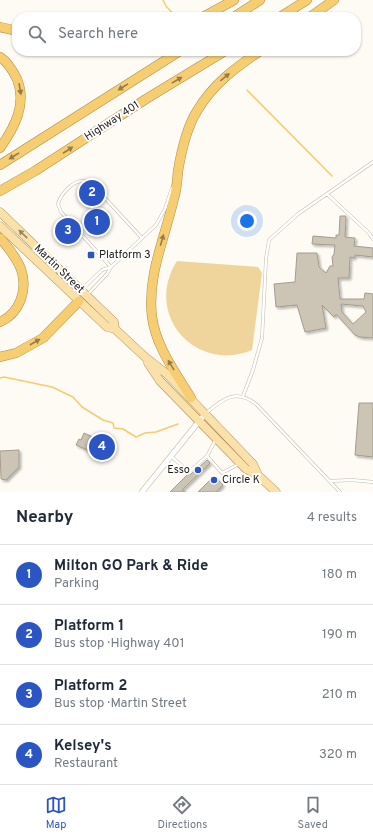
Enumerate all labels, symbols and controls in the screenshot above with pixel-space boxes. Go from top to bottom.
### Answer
search box [12,12,361,56]
icon: search [26,23,48,45]
text: Search here [58,25,138,44]
one-way arrow [219,73,230,81]
one-way arrow [172,76,182,84]
one-way arrow [17,83,23,95]
one-way arrow [118,83,129,91]
street label: Highway 401 [82,98,142,144]
one-way arrow [62,146,73,154]
one-way arrow [8,153,19,160]
pin: 2 [79,178,105,208]
pin: 1 [84,207,110,237]
your location [237,211,257,231]
pin: 3 [55,216,81,246]
one-way arrow [18,229,28,239]
one-way arrow [159,234,165,246]
street label: Martin Street [31,241,87,297]
place label: Platform 3 [99,248,151,262]
marker: Platform 3 [86,250,96,260]
one-way arrow [30,338,41,345]
one-way arrow [168,359,175,371]
pin: 4 [89,432,115,462]
place label: Esso [167,463,190,477]
marker: Esso [193,465,203,475]
place label: Circle K [222,473,260,487]
marker: Circle K [209,475,219,485]
text: Nearby [16,507,73,529]
text: 4 results [307,510,357,526]
text: Milton GO Park & Ride [54,557,208,576]
text: 1 [26,567,32,583]
text: 180 m [322,567,357,583]
text: Parking [54,576,99,592]
text: Platform 1 [54,617,124,636]
text: 2 [25,627,33,643]
text: 190 m [322,627,357,643]
text: Bus stop · Highway 401 [54,636,184,652]
text: Platform 2 [54,677,127,696]
text: 3 [25,687,33,703]
text: 210 m [322,687,357,703]
text: Bus stop · Martin Street [54,696,187,712]
text: Kelsey's [54,737,112,756]
text: 4 [25,747,33,763]
text: 320 m [319,747,357,763]
text: Restaurant [54,756,118,772]
tab: Map [45,794,67,832]
tab: Directions [157,794,207,832]
tab: Saved [298,794,328,832]

